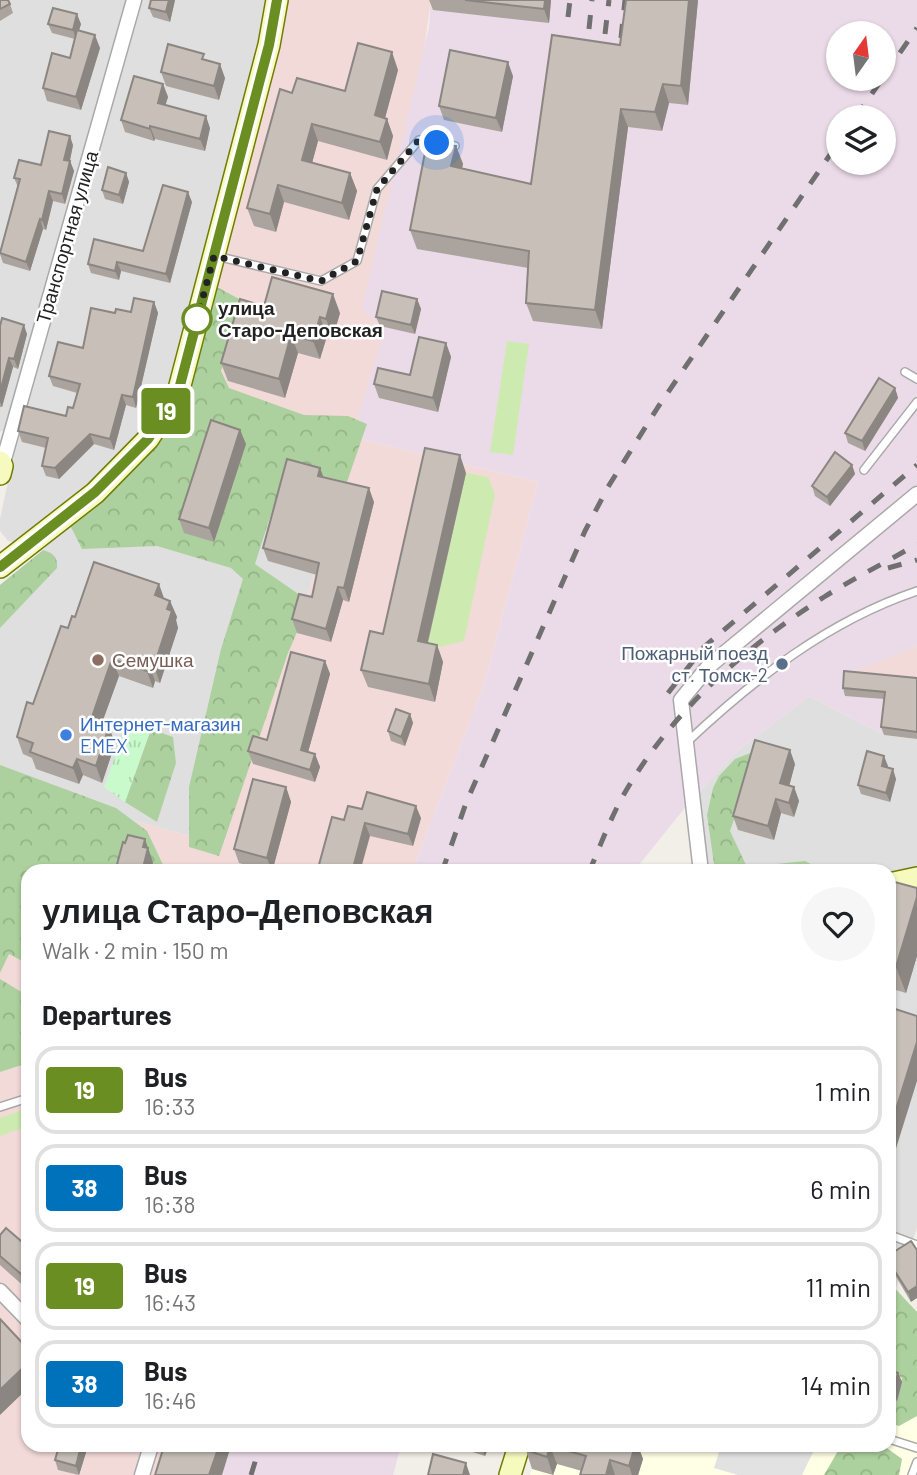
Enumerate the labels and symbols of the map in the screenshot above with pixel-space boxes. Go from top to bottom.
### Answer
north arrow [826,21,896,91]
your location [419,125,454,160]
street label: Транспортная улица [31,147,102,326]
place label: улица Старо-Деповская [218,296,383,341]
marker: улица Старо-Деповская [182,304,212,334]
line badge: 19 [134,388,198,434]
place label: Пожарный поезд ст. Томск-2 [621,641,768,686]
place label: Семушка [112,648,194,671]
marker: Семушка [90,652,106,668]
marker: Пожарный поезд ст. Томск-2 [774,656,790,672]
place label: Интернет-магазин EMEX [80,712,241,757]
marker: Интернет-магазин EMEX [58,727,74,743]

